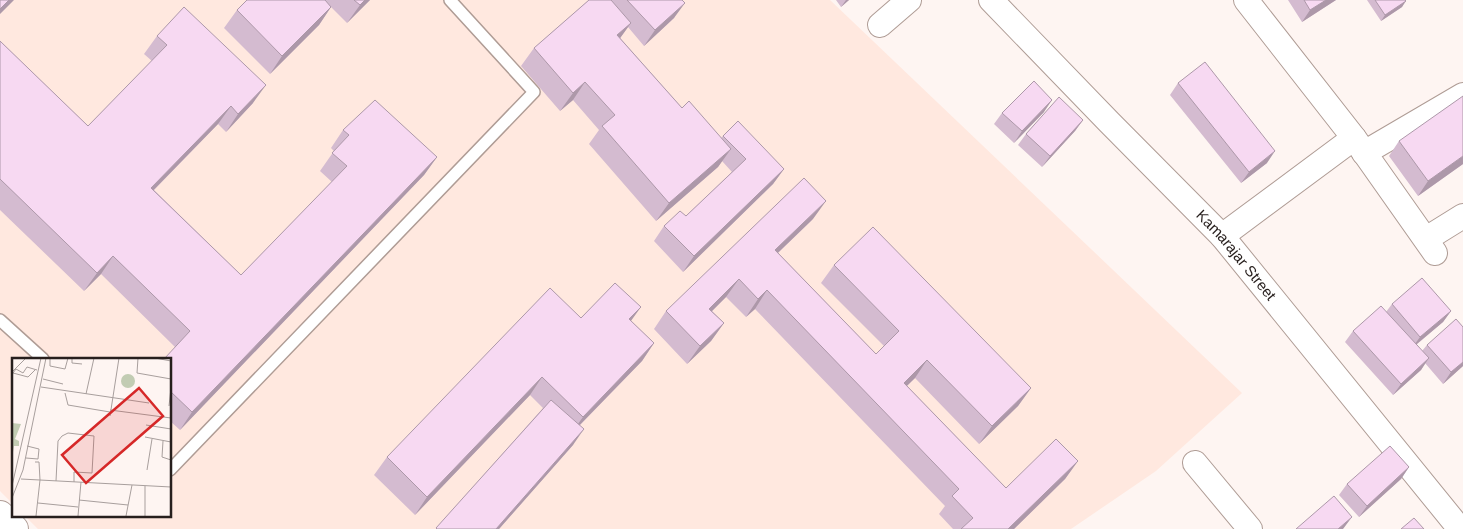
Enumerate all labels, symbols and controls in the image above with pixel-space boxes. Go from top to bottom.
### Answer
street label: Kamarajar Street [1193,206,1280,304]
inset map [12,358,171,516]

